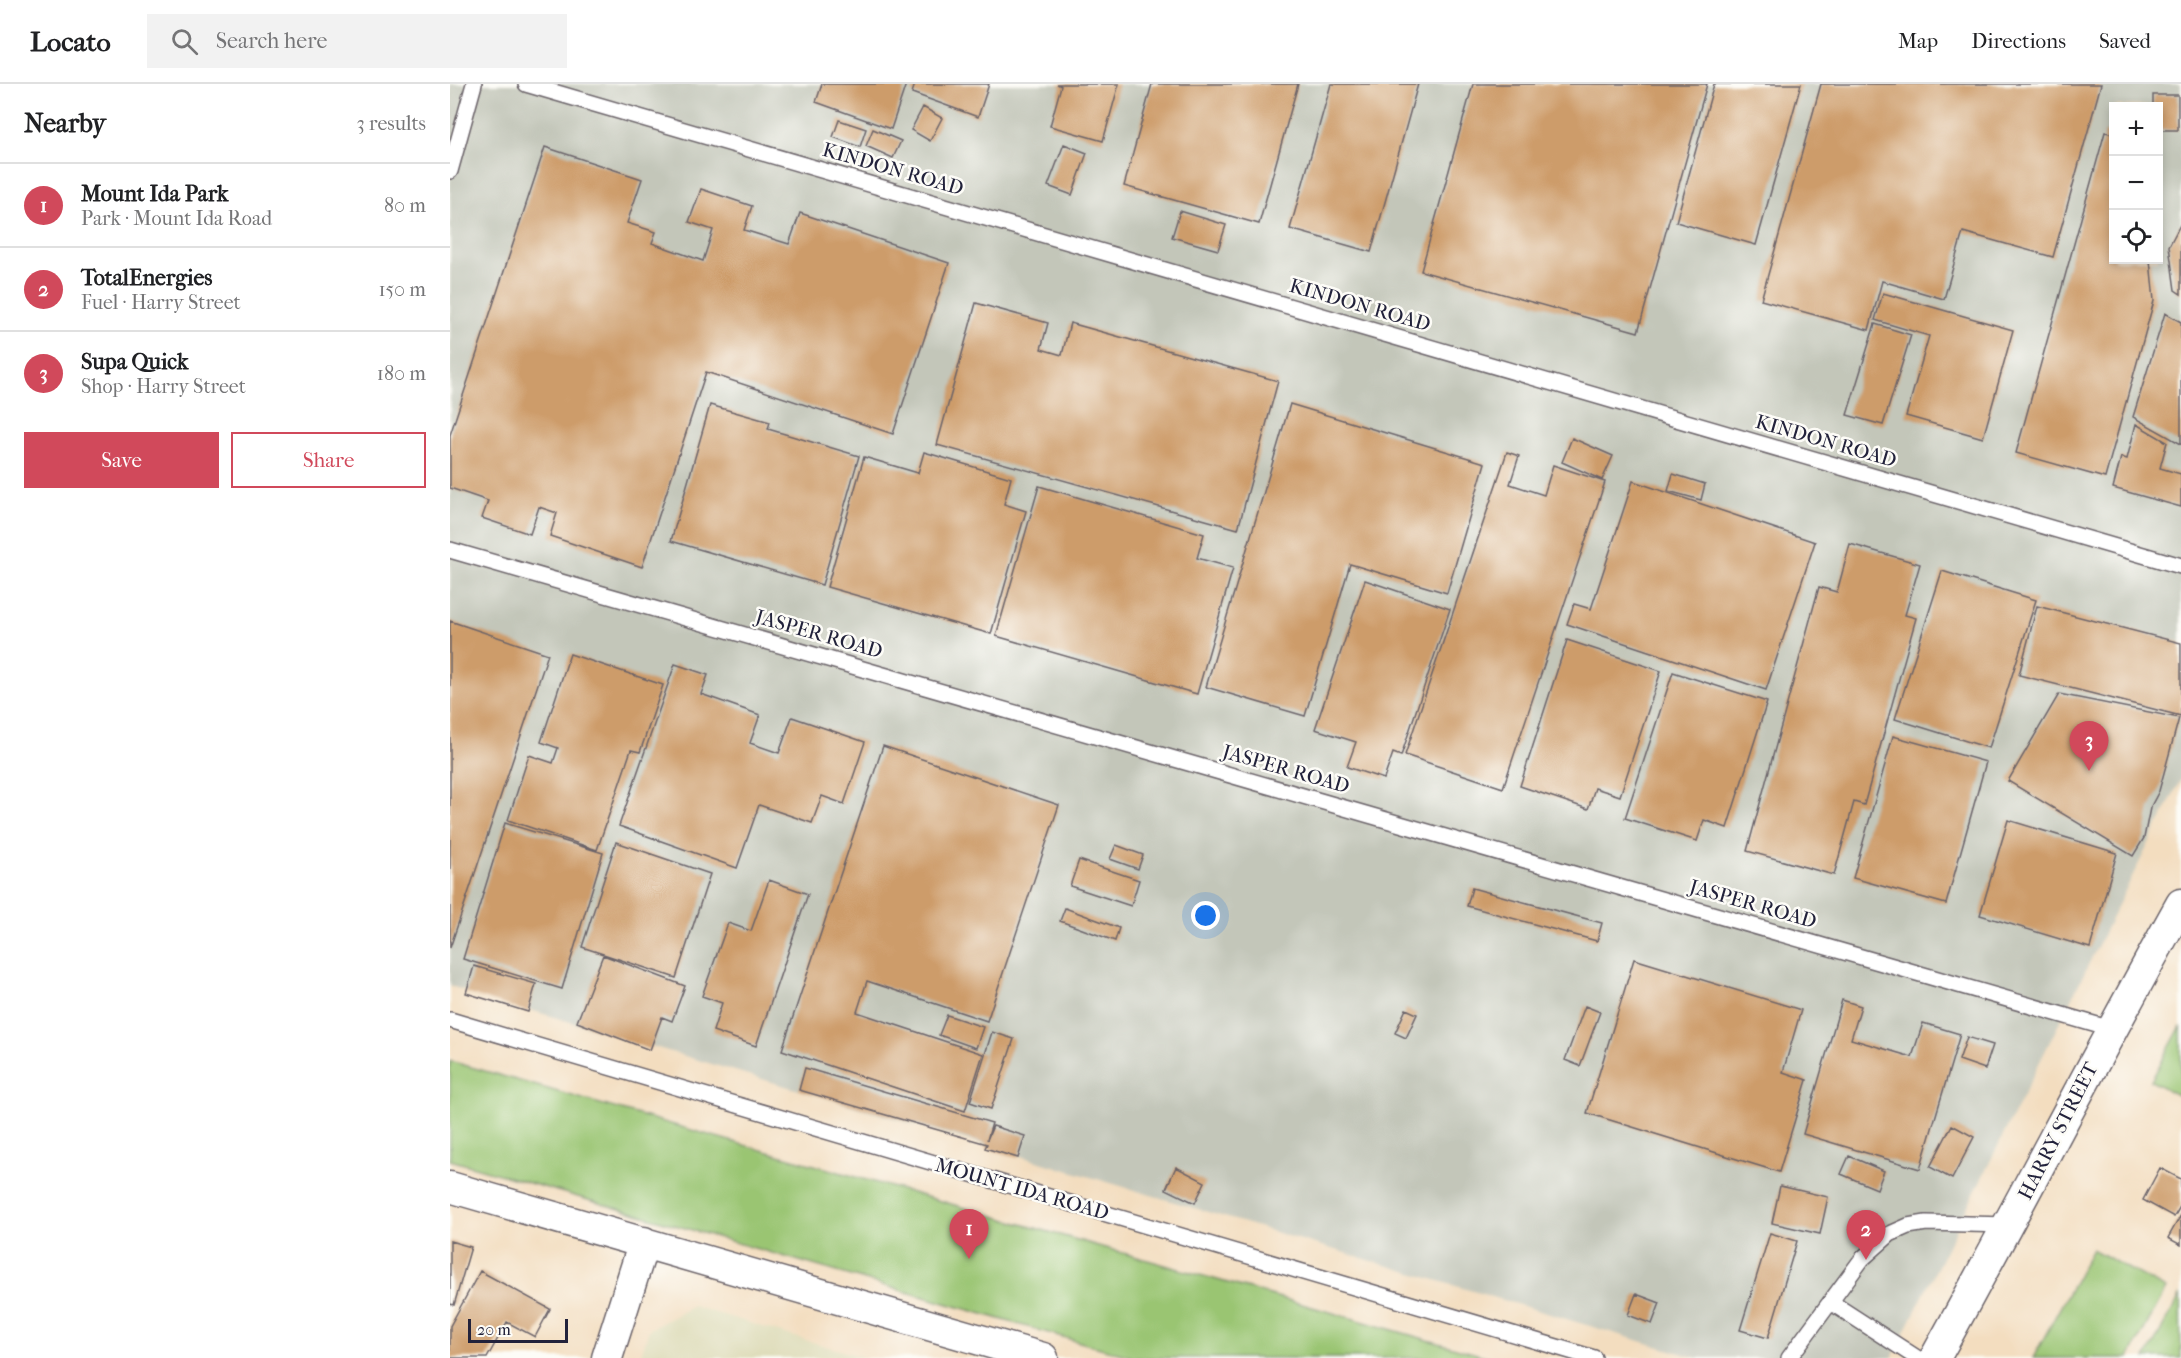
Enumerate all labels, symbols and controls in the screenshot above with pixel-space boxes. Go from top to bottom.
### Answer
search box [147,14,567,68]
text: Locato [30,25,111,58]
icon: search [168,25,201,58]
text: Search here [216,28,327,54]
text: Map [1898,29,1938,53]
text: Directions [1971,29,2066,53]
text: Saved [2099,29,2151,53]
map controls [2109,102,2163,264]
button: + [2109,102,2163,156]
text: Nearby [24,108,106,139]
text: 3 results [357,112,426,135]
street label: KINDON ROAD [820,138,966,200]
button: − [2109,156,2163,210]
text: Mount Ida Park [81,181,228,207]
text: 1 [40,194,47,217]
text: 80 m [384,194,426,217]
text: Park · Mount Ida Road [81,207,272,230]
button: locate [2109,210,2163,264]
text: TotalEnergies [81,265,212,291]
street label: KINDON ROAD [1287,274,1433,336]
text: 2 [38,278,49,301]
text: 150 m [378,278,426,301]
text: Fuel · Harry Street [81,291,241,314]
text: Supa Quick [81,349,188,375]
text: 3 [39,362,48,385]
text: 180 m [377,362,426,385]
text: Shop · Harry Street [81,375,246,398]
street label: KINDON ROAD [1753,410,1899,472]
button: Save [24,432,219,488]
button: Share [231,432,426,488]
street label: JASPER ROAD [751,604,885,663]
pin: 3 [2070,722,2108,771]
street label: JASPER ROAD [1218,739,1352,798]
street label: JASPER ROAD [1685,874,1819,933]
your location [1191,901,1220,930]
street label: HARRY STREET [2014,1058,2103,1203]
street label: MOUNT IDA ROAD [932,1153,1112,1225]
pin: 1 [950,1210,988,1259]
pin: 2 [1846,1210,1886,1260]
scale bar [468,1316,568,1344]
text: 20 m [477,1320,511,1339]

